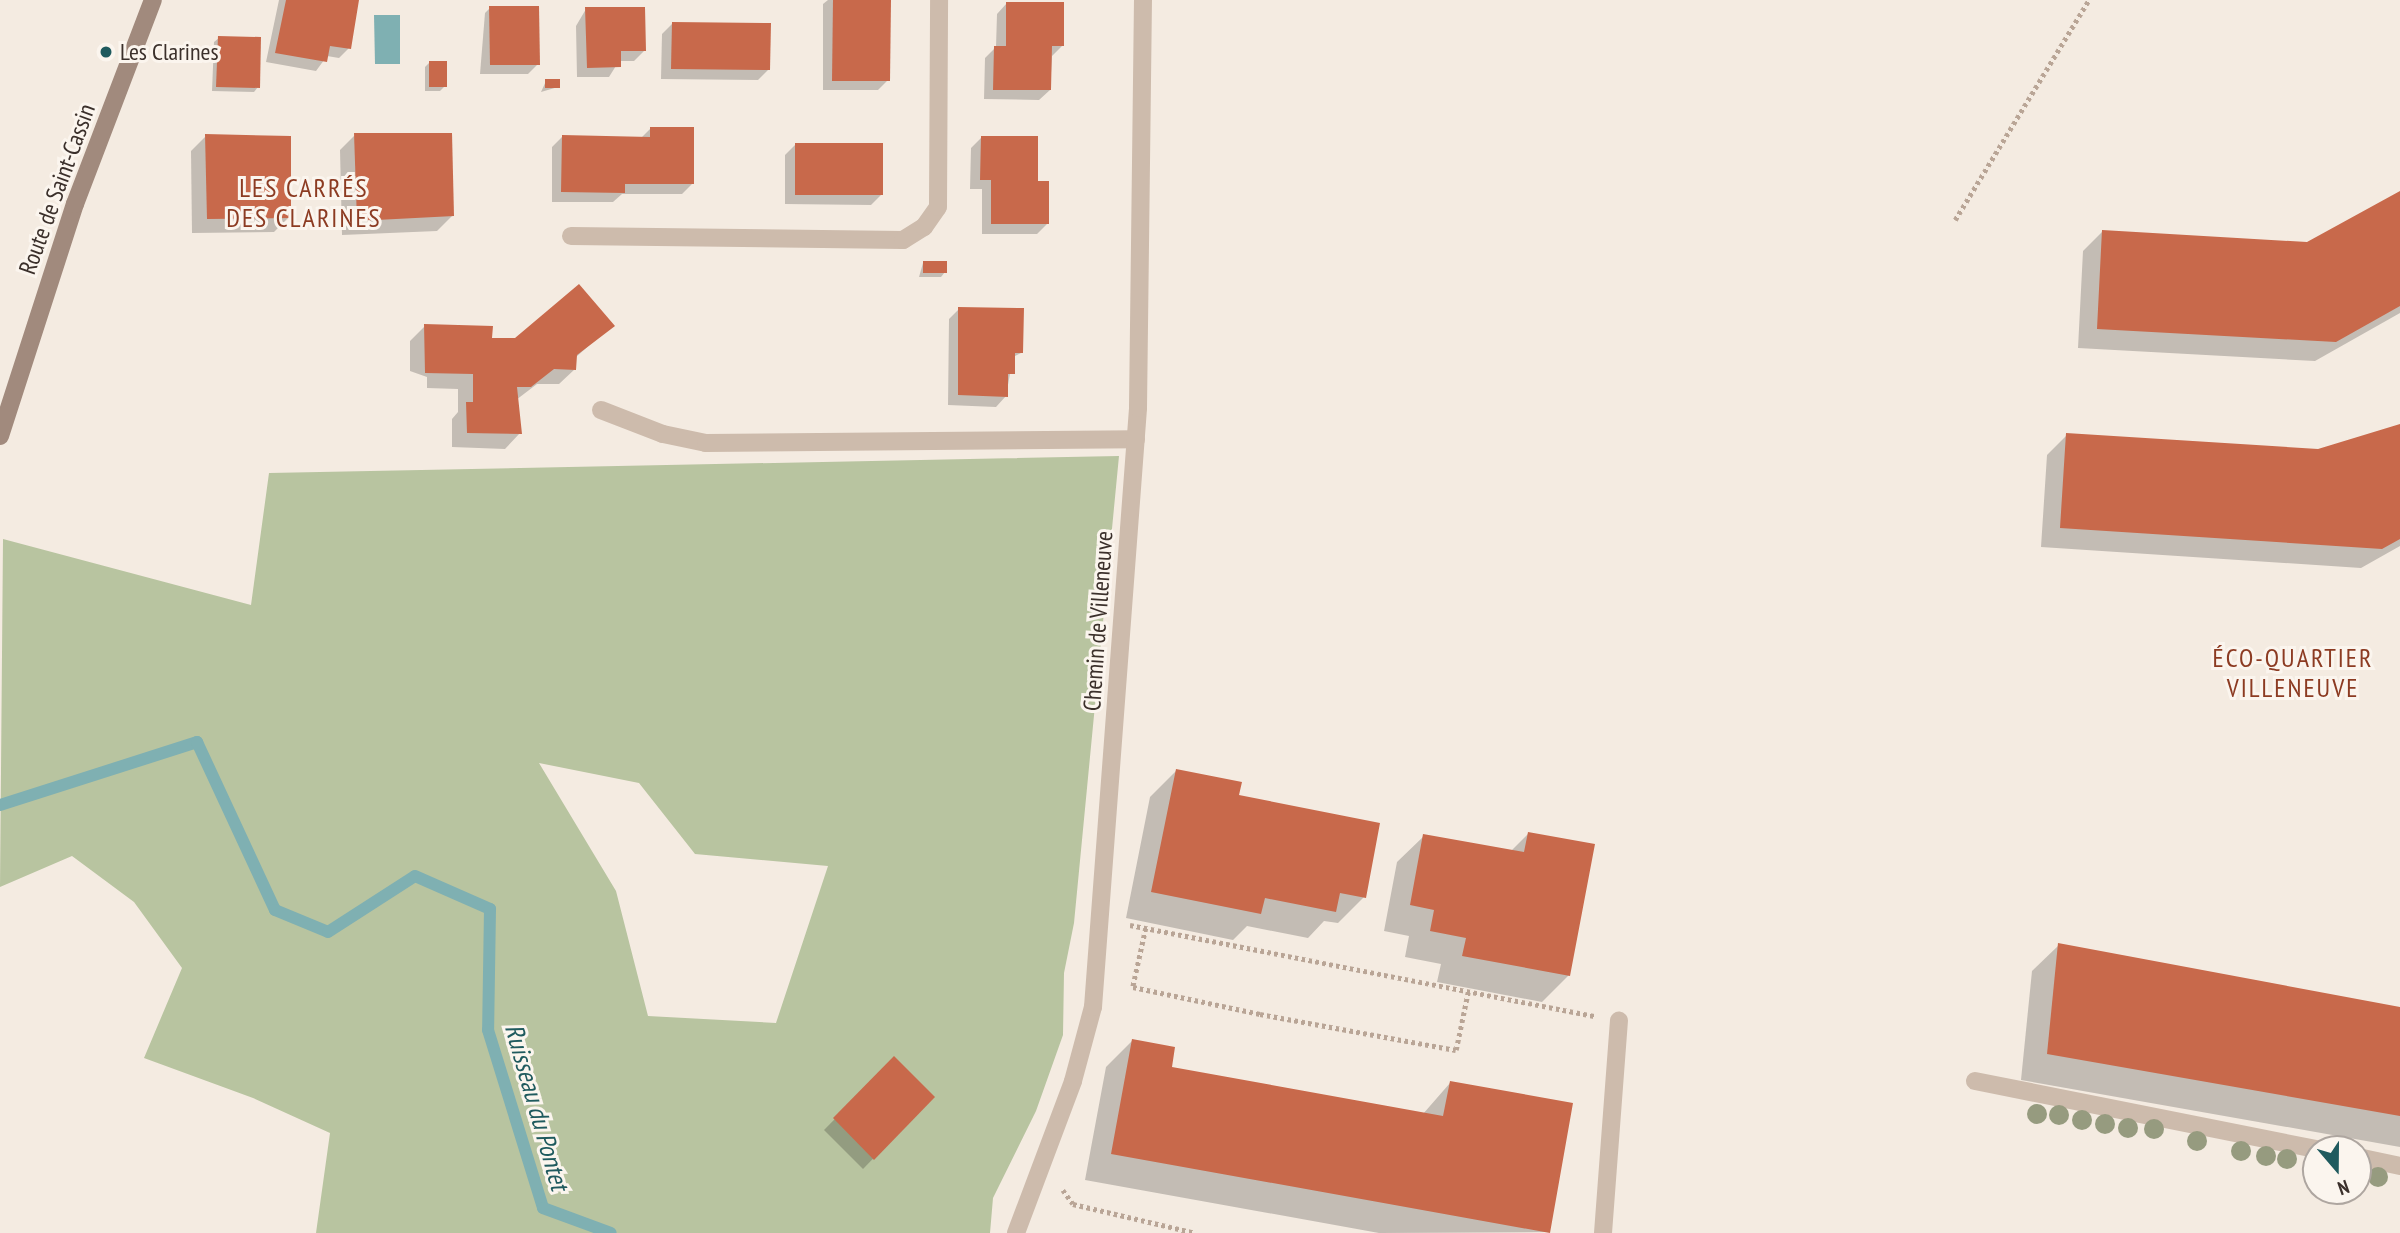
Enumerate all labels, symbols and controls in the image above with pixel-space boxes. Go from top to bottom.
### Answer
place label: Les Clarines [120,38,219,66]
marker: Les Clarines [98,44,114,60]
street label: Route de Saint-Cassin [13,100,101,278]
district label: LES CARRÉS DES CLARINES [228,172,380,234]
street label: Chemin de Villeneuve [1077,530,1119,712]
district label: ÉCO-QUARTIER VILLENEUVE [2214,642,2372,704]
water label: Ruisseau du Pontet [498,1020,576,1194]
north arrow [2302,1135,2372,1205]
text: N [2335,1175,2352,1201]

